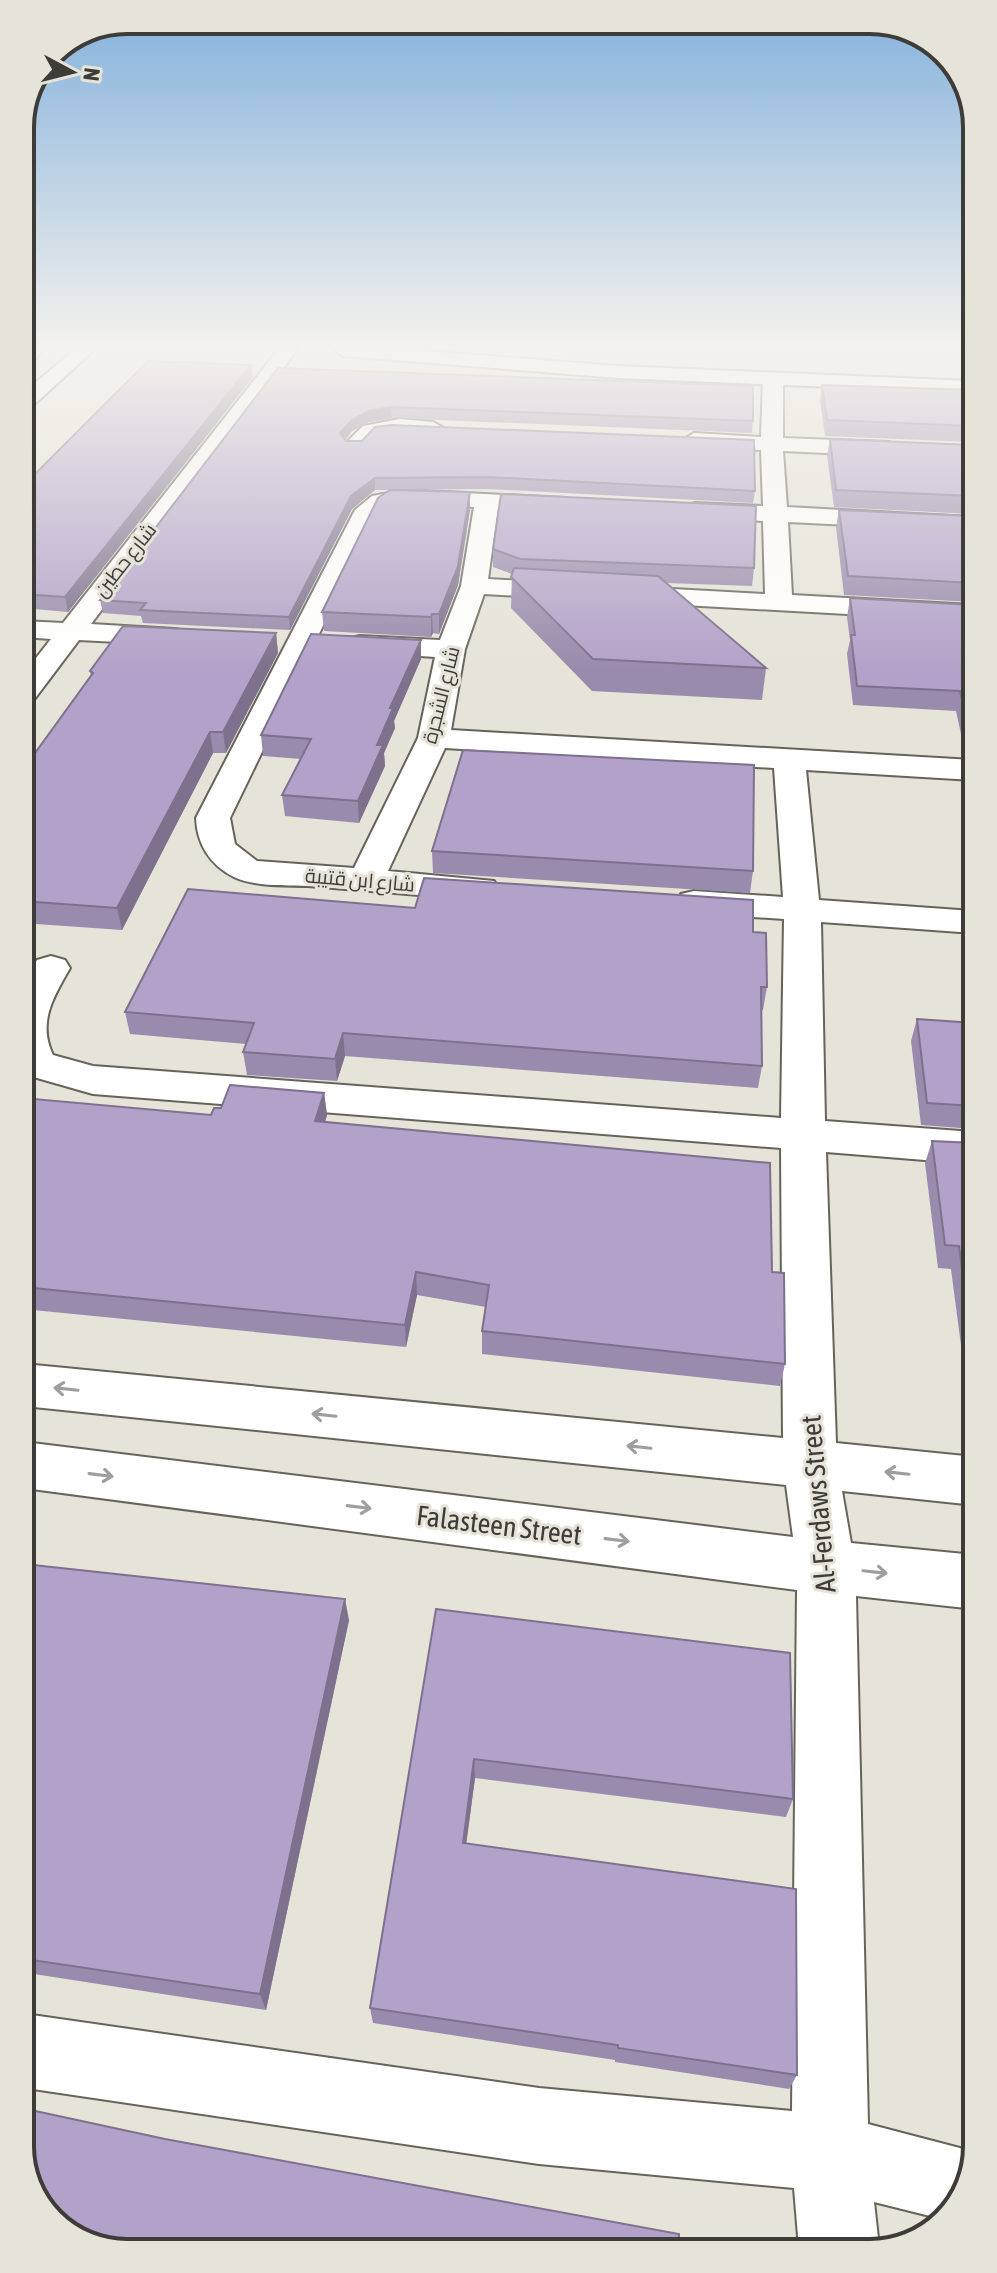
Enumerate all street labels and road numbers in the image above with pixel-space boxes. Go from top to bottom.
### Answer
street label: شارع حطين [89,518,163,603]
street label: شارع الشجرة [417,644,467,747]
street label: شارع ابن قتيبة [304,863,416,899]
street label: Al-Ferdaws Street [794,1414,842,1594]
street label: Falasteen Street [415,1499,583,1551]

